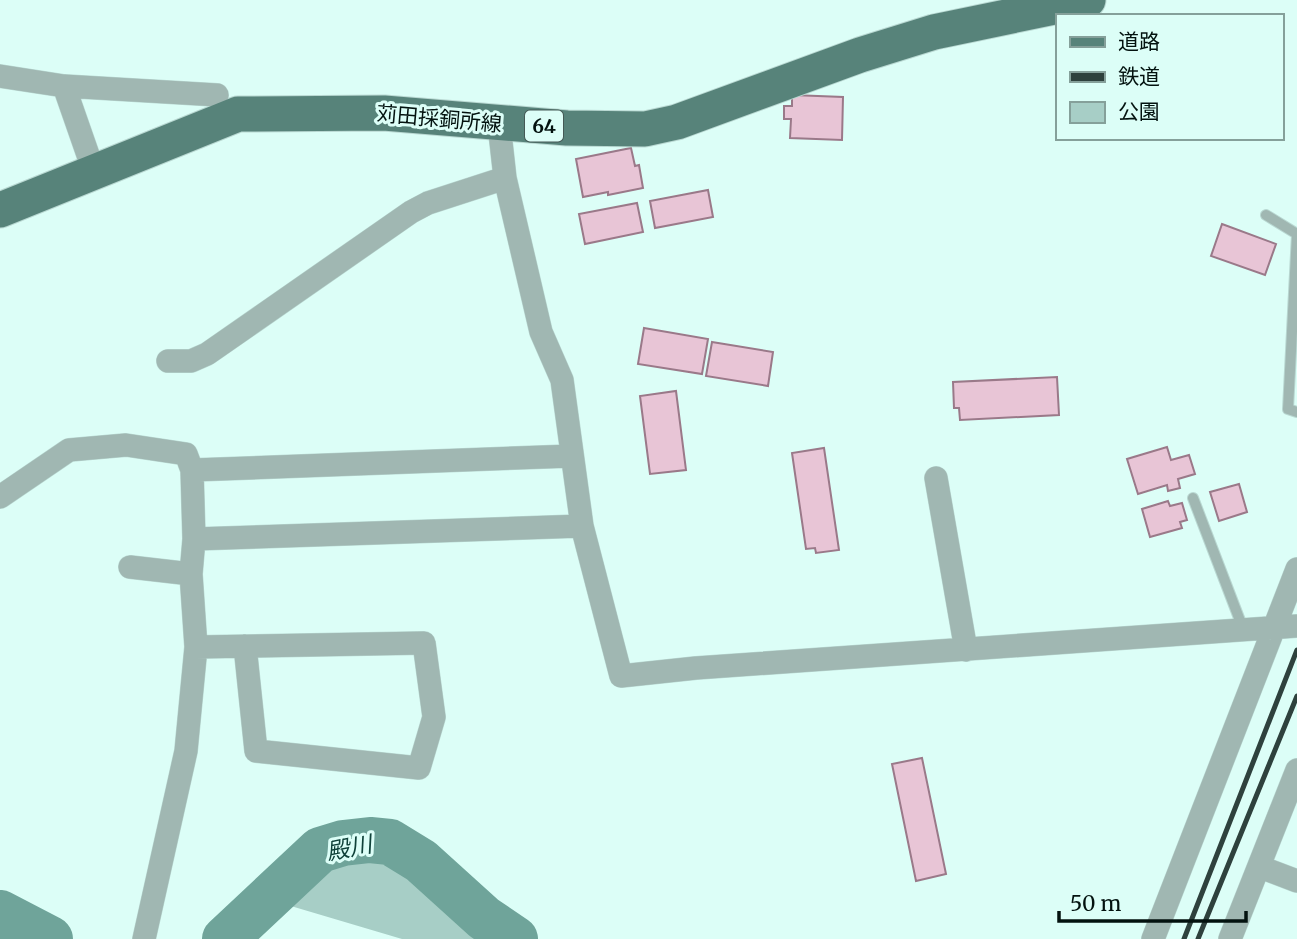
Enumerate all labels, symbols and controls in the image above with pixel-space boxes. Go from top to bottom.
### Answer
legend [1056,14,1283,140]
text: 道路 [1118,28,1160,55]
text: 鉄道 [1118,63,1160,90]
text: 公園 [1118,98,1160,125]
street label: 苅田採銅所線 [375,100,503,137]
road number: 64 [525,110,563,142]
water label: 殿川 [324,828,377,866]
scale bar [1059,880,1246,924]
text: 50 m [1070,890,1121,917]

